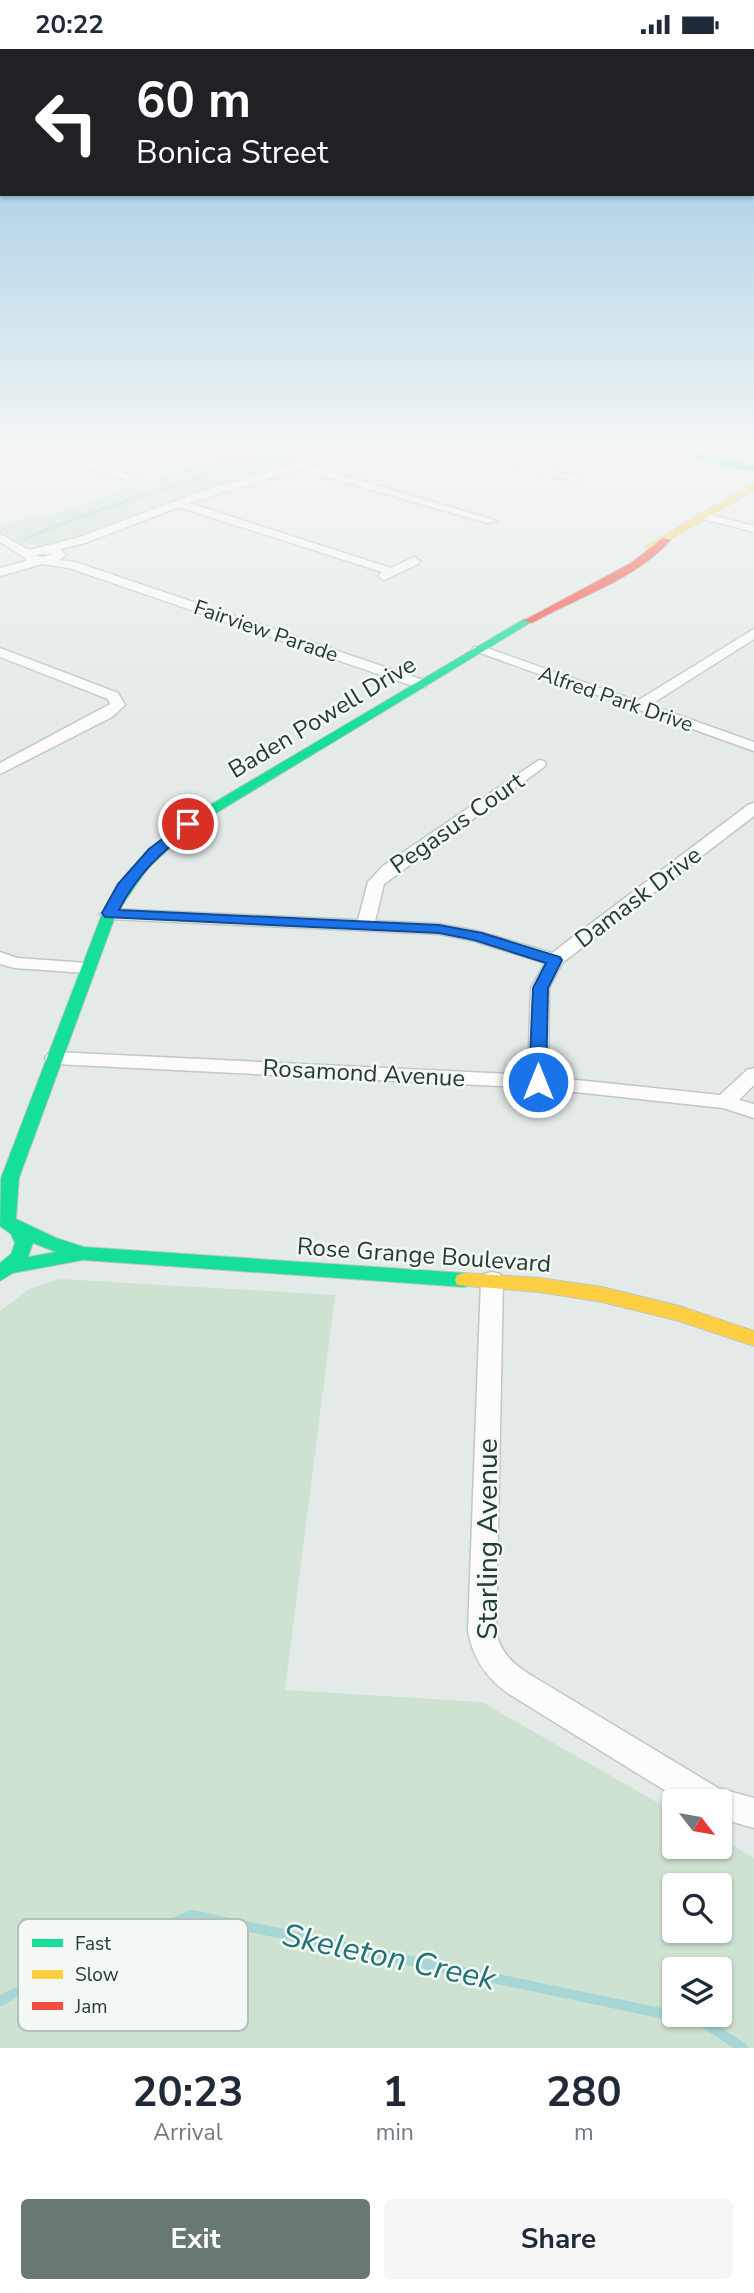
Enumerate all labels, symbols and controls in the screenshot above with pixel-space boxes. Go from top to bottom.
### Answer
text: 20:22 [35,7,104,42]
text: 60 m [136,67,251,134]
icon: left [21,77,112,168]
text: Bonica Street [136,131,328,174]
street label: Fairview Parade [190,593,342,669]
street label: Baden Powell Drive [222,648,422,786]
street label: Alfred Park Drive [535,659,697,739]
street label: Pegasus Court [384,765,531,881]
pin [158,794,218,854]
icon: arrive [169,805,207,843]
street label: Damask Drive [568,839,708,955]
position arrow [501,1045,575,1119]
street label: Rosamond Avenue [262,1052,466,1094]
street label: Rose Grange Boulevard [296,1230,552,1280]
street label: Starling Avenue [469,1438,507,1640]
north arrow [662,1789,732,1859]
map controls [662,1789,732,2027]
button: search [662,1873,732,1943]
water label: Skeleton Creek [279,1913,500,2001]
legend [18,1919,248,2031]
text: Fast [75,1931,111,1957]
button: layers [662,1957,732,2027]
text: Slow [75,1962,119,1988]
text: Jam [74,1994,108,2020]
text: 20:23 [132,2064,243,2121]
text: 1 [382,2064,407,2121]
text: 280 [546,2064,622,2121]
text: Arrival [153,2117,222,2148]
text: min [376,2117,414,2148]
text: m [574,2117,594,2148]
button: Exit [21,2199,370,2279]
button: Share [384,2199,733,2279]

